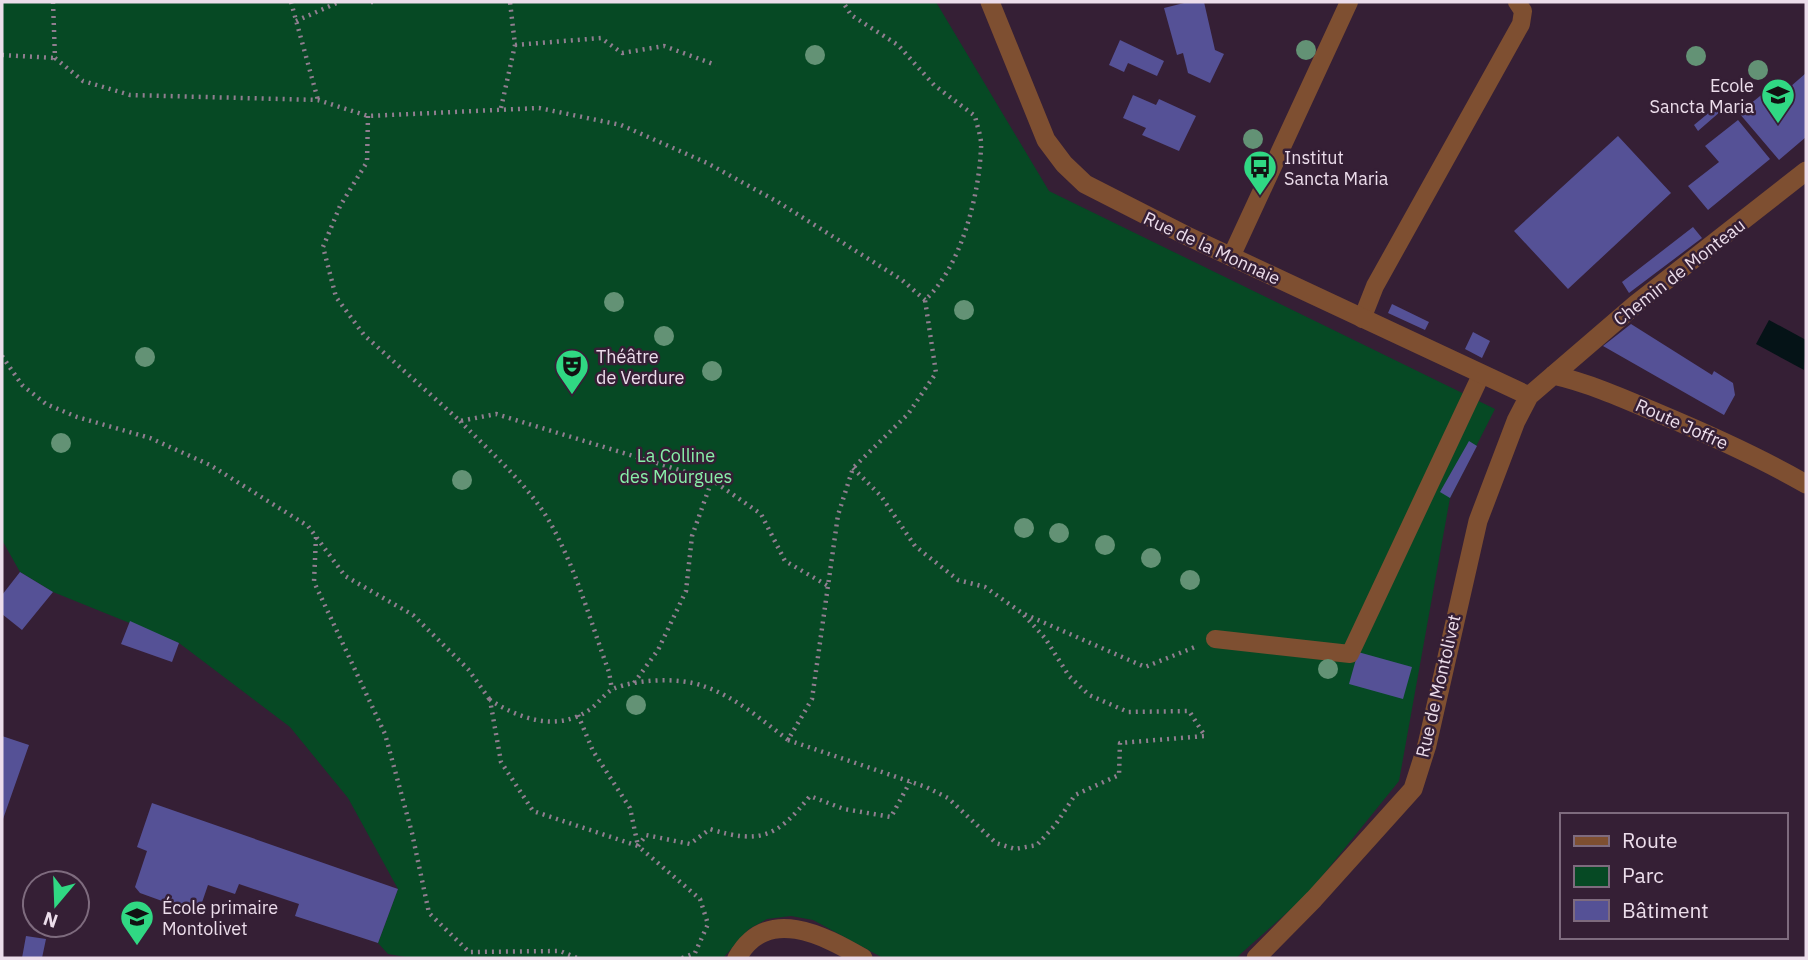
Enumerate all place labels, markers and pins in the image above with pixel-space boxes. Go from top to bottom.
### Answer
place label: Ecole Sancta Maria [1650,74,1754,118]
school or university icon: Ecole Sancta Maria [1759,76,1797,125]
place label: Institut Sancta Maria [1284,146,1389,190]
bus stop icon: Institut Sancta Maria [1241,148,1279,197]
place label: Théâtre de Verdure [596,345,685,389]
theatre icon: Théâtre de Verdure [553,347,591,396]
place label: École primaire Montolivet [162,896,278,940]
school or university icon: École primaire Montolivet [118,898,156,947]

